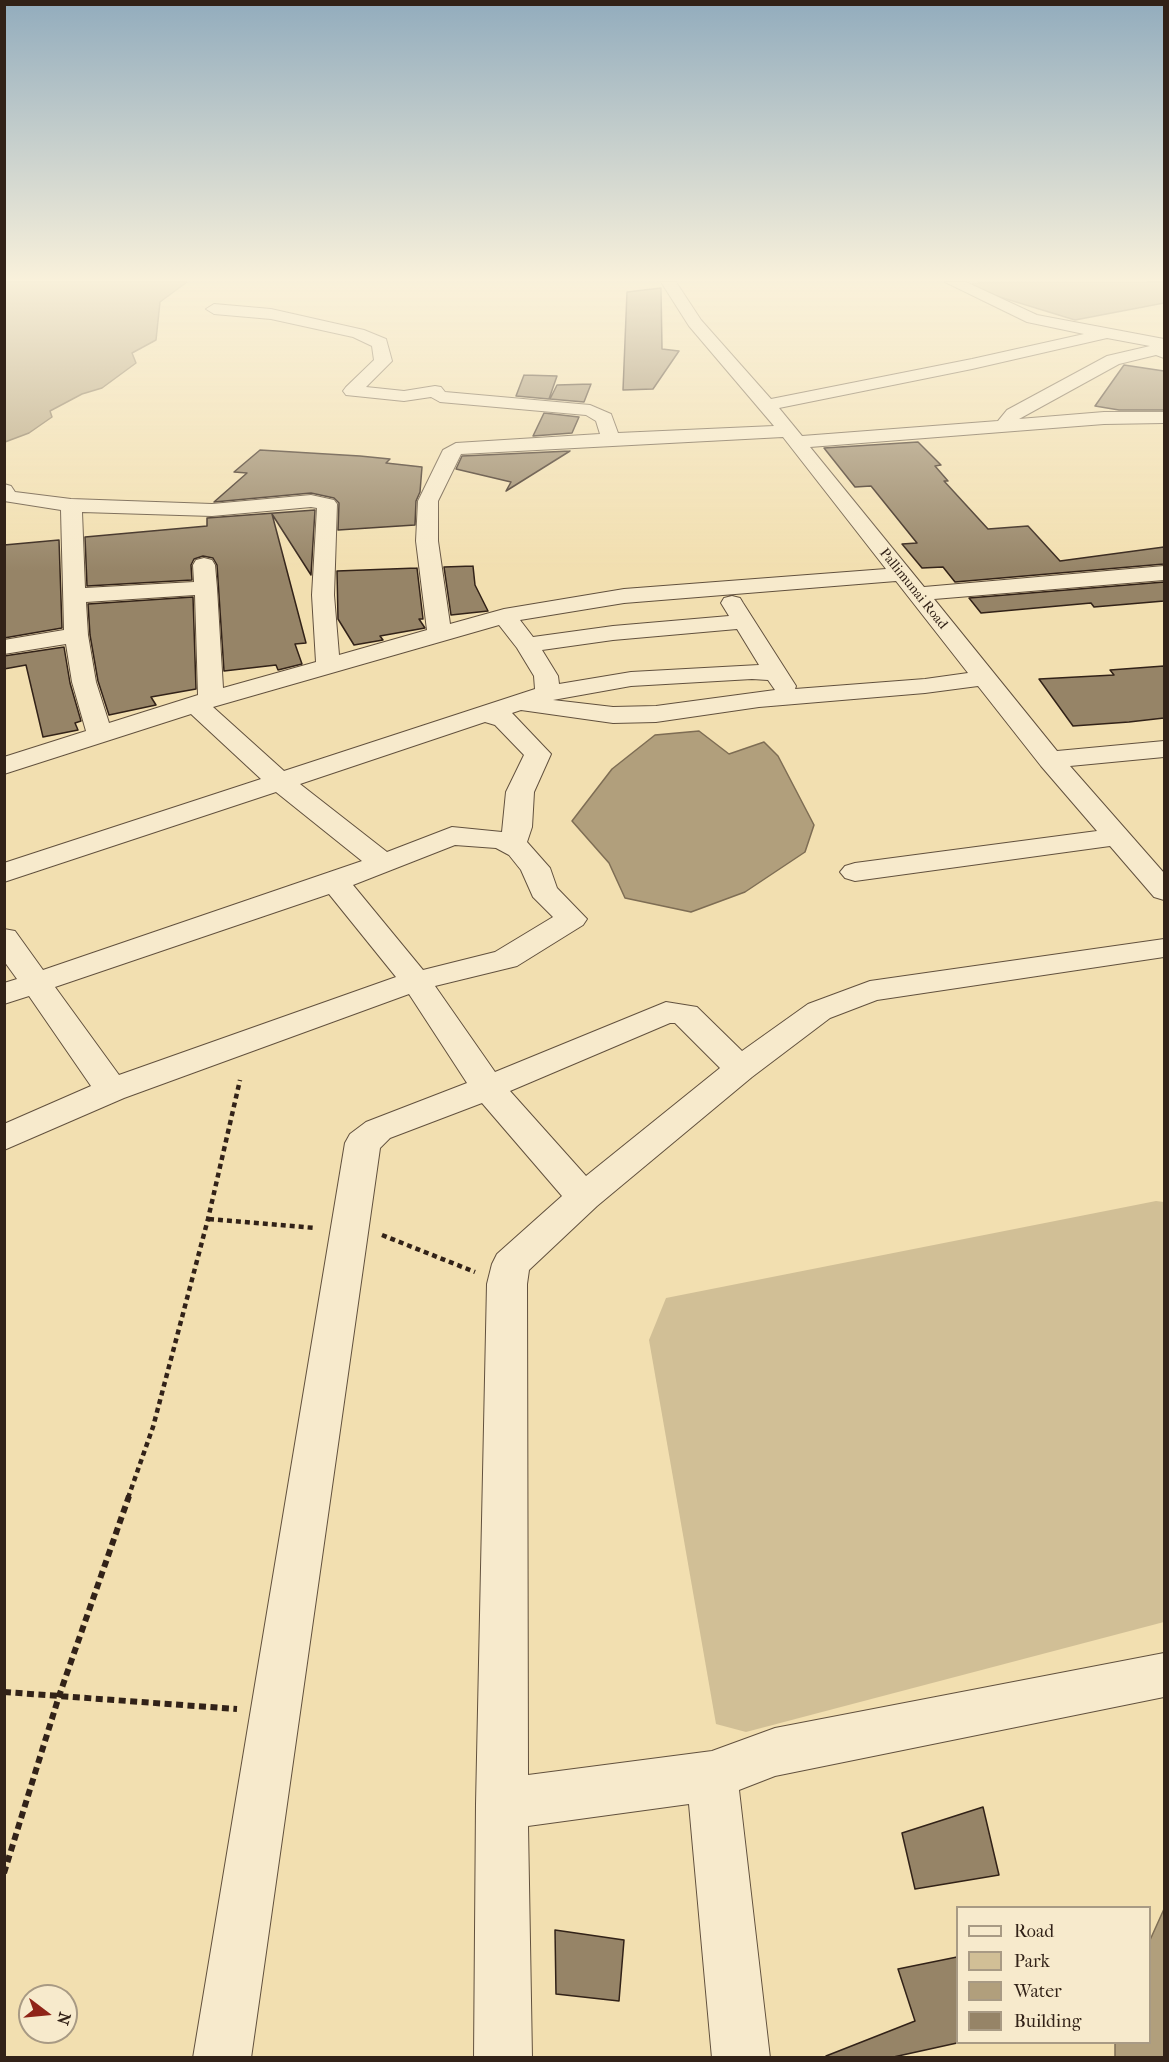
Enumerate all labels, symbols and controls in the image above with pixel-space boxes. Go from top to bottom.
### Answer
street label: Pallimunai Road [875,545,951,633]
legend [956,1906,1151,2044]
text: Road [1014,1921,1054,1942]
text: Park [1014,1951,1050,1972]
text: Water [1014,1981,1062,2002]
north arrow [18,1984,78,2044]
text: N [53,2010,75,2027]
text: Building [1014,2011,1081,2032]

